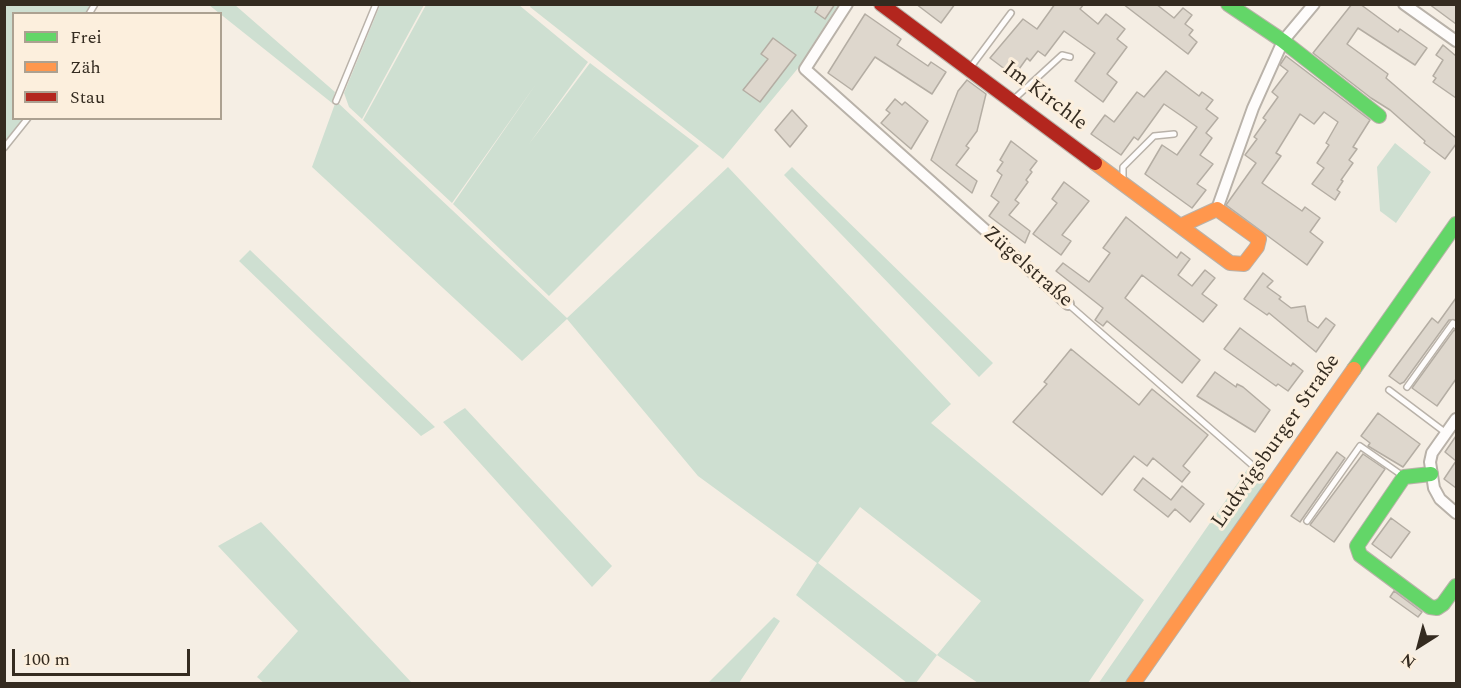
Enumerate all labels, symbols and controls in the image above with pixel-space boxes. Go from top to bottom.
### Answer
legend [12,12,222,120]
text: Frei [70,24,102,51]
text: Zäh [70,54,101,81]
street label: Im Kirchle [997,57,1091,137]
text: Stau [70,84,105,111]
street label: Zügelstraße [977,222,1077,314]
street label: Ludwigsburger Straße [1207,350,1347,534]
north arrow [1389,616,1449,676]
scale bar [15,637,194,675]
text: 100 m [23,646,70,673]
text: N [1396,647,1421,674]

